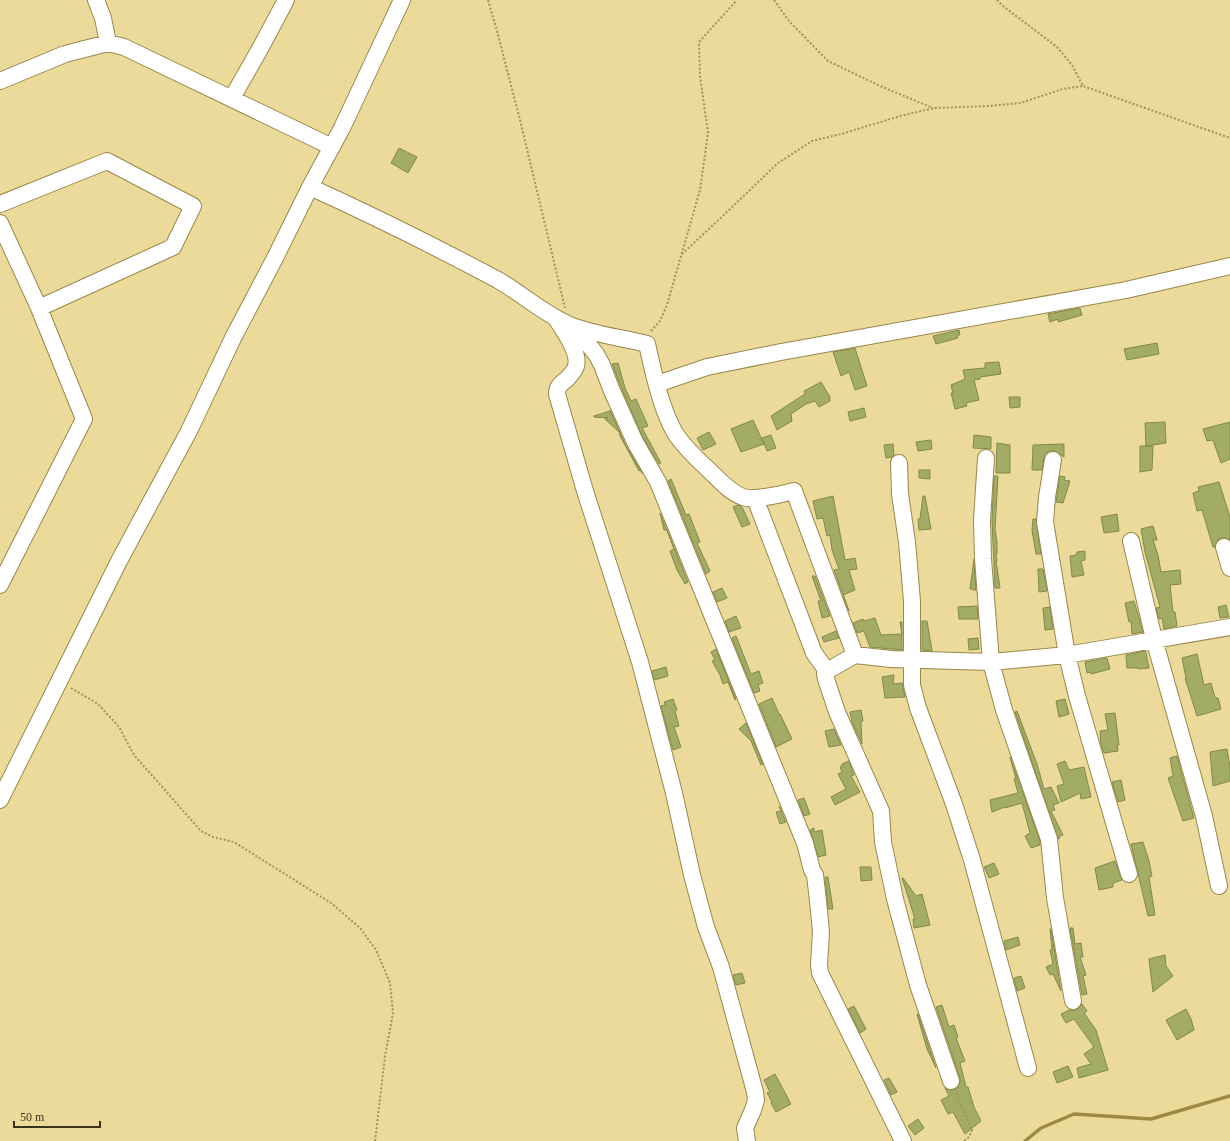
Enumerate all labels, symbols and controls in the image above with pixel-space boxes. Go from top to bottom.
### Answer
scale bar [14,1103,100,1129]
text: 50 m [20,1110,45,1124]

